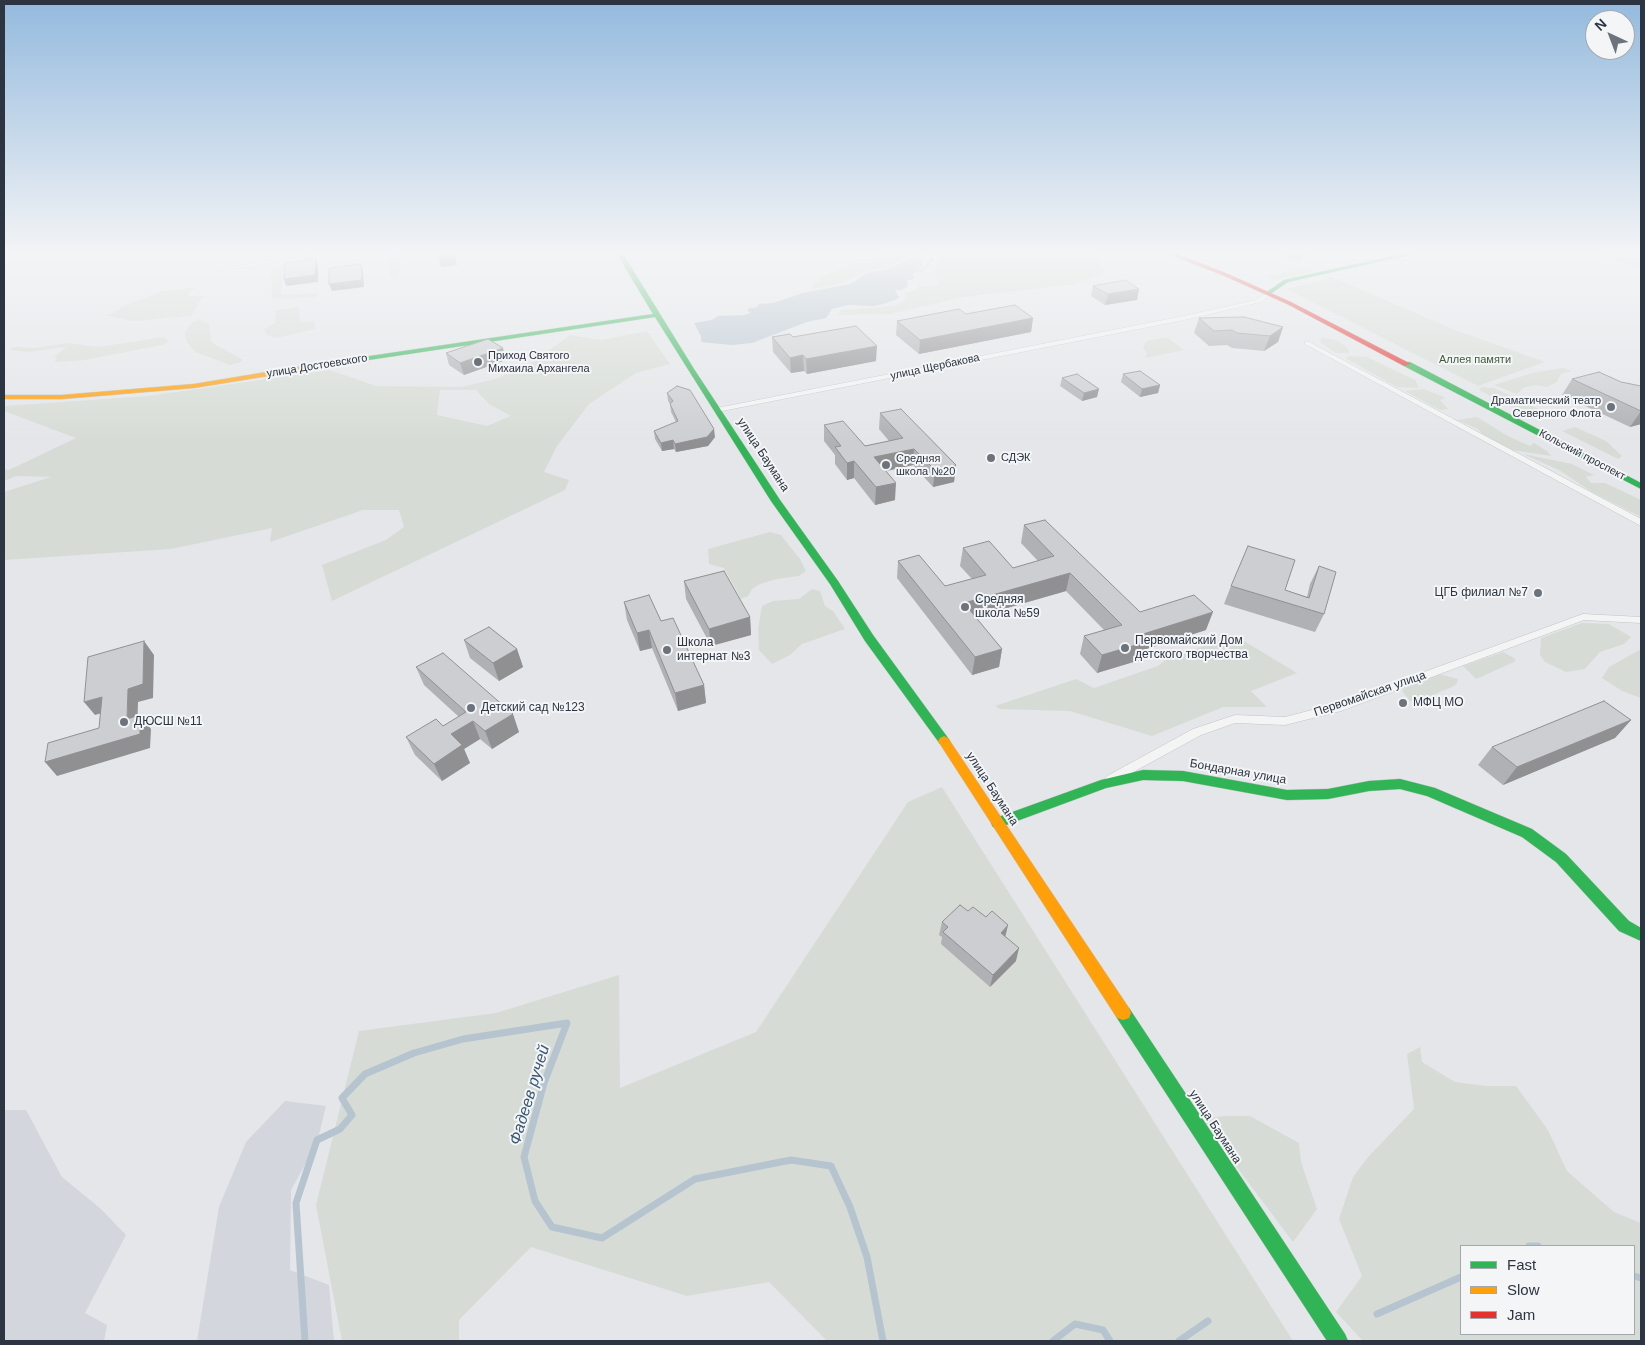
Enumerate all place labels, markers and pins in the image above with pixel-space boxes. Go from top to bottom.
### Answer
place label: Приход Святого Михаила Архангела [488,349,589,375]
marker: Приход Святого Михаила Архангела [472,356,484,368]
place label: Драматический театр Северного Флота [1491,394,1601,420]
marker: Драматический театр Северного Флота [1605,401,1617,413]
place label: СДЭК [1001,451,1030,465]
place label: Средняя школа №20 [896,452,955,478]
marker: СДЭК [985,452,997,464]
marker: Средняя школа №20 [880,459,892,471]
place label: ЦГБ филиал №7 [1435,586,1528,600]
marker: ЦГБ филиал №7 [1532,587,1544,599]
place label: Средняя школа №59 [975,593,1040,621]
marker: Средняя школа №59 [959,601,971,613]
place label: Первомайский Дом детского творчества [1135,634,1248,662]
place label: Школа интернат №3 [677,636,750,664]
marker: Первомайский Дом детского творчества [1119,642,1131,654]
marker: Школа интернат №3 [661,644,673,656]
place label: МФЦ МО [1413,696,1464,710]
marker: МФЦ МО [1397,697,1409,709]
place label: Детский сад №123 [481,701,585,715]
marker: Детский сад №123 [465,702,477,714]
place label: ДЮСШ №11 [134,715,202,729]
marker: ДЮСШ №11 [118,716,130,728]

